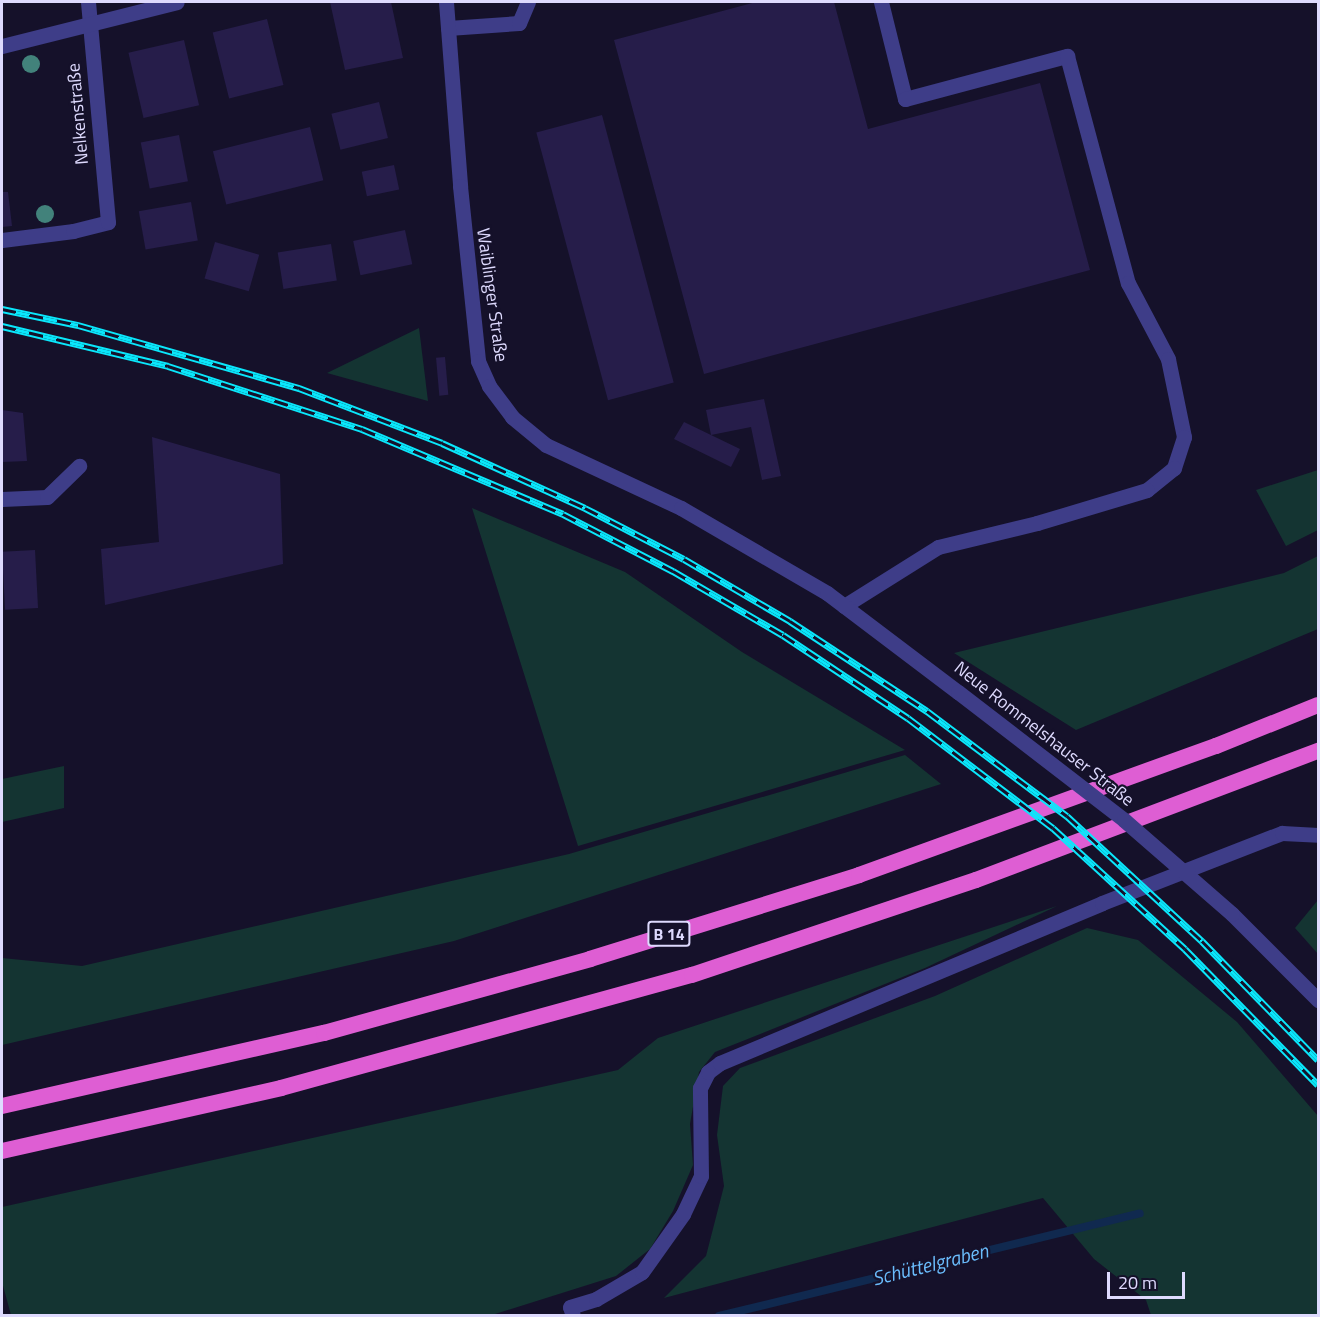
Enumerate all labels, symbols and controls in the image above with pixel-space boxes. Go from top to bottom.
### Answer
street label: Nelkenstraße [63,62,93,166]
street label: Waiblinger Straße [472,227,512,363]
street label: Neue Rommelshauser Straße [950,657,1138,811]
road number: B 14 [646,921,692,947]
water label: Schüttelgraben [869,1238,991,1290]
scale bar [1110,1260,1188,1298]
text: 20 m [1118,1269,1157,1296]

